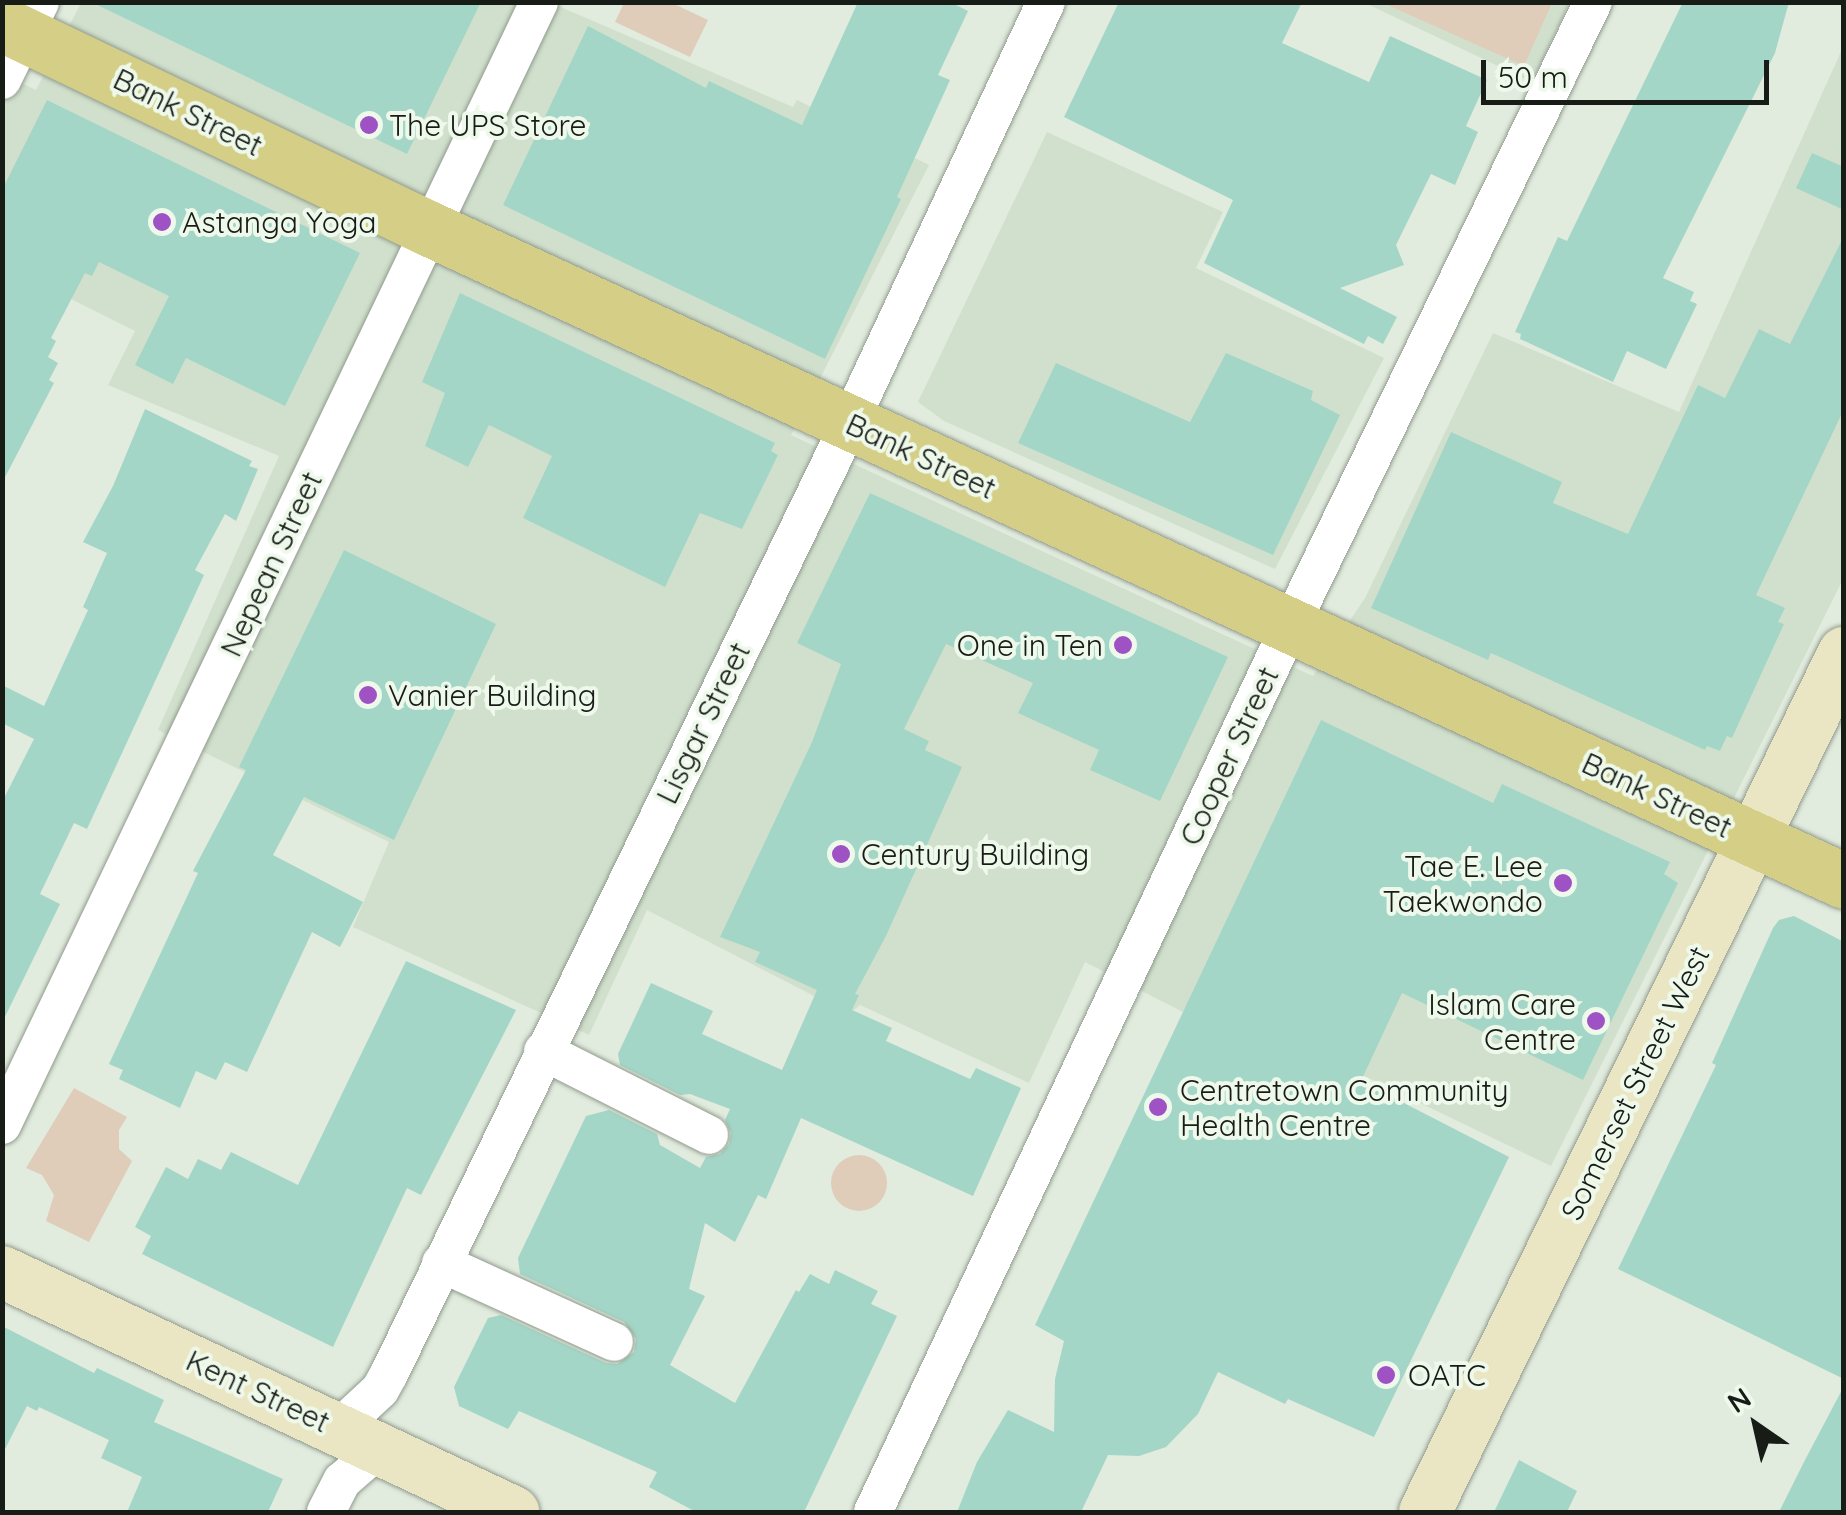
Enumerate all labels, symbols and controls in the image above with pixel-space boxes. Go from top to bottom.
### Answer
scale bar [1486,40,1774,102]
text: 50 m [1498,58,1568,96]
street label: Bank Street [108,60,268,164]
place label: The UPS Store [389,107,586,143]
marker: The UPS Store [358,114,380,136]
place label: Astanga Yoga [182,204,377,240]
marker: Astanga Yoga [151,211,173,233]
street label: Bank Street [840,406,1002,506]
street label: Nepean Street [212,466,330,662]
place label: One in Ten [957,627,1103,663]
marker: One in Ten [1112,634,1134,656]
street label: Lisgar Street [648,636,758,810]
street label: Cooper Street [1172,661,1286,851]
place label: Vanier Building [388,677,596,713]
marker: Vanier Building [357,684,379,706]
street label: Bank Street [1576,745,1738,845]
place label: Century Building [861,836,1089,872]
marker: Century Building [830,843,852,865]
place label: Tae E. Lee Taekwondo [1382,848,1543,918]
marker: Tae E. Lee Taekwondo [1552,872,1574,894]
street label: Somerset Street West [1553,940,1717,1226]
place label: Islam Care Centre [1428,986,1576,1056]
marker: Islam Care Centre [1585,1010,1607,1032]
place label: Centretown Community Health Centre [1180,1072,1509,1142]
marker: Centretown Community Health Centre [1145,1094,1171,1120]
street label: Kent Street [180,1342,336,1440]
place label: OATC [1408,1357,1486,1393]
marker: OATC [1373,1362,1399,1388]
north arrow [1706,1375,1806,1475]
text: N [1721,1379,1757,1420]

